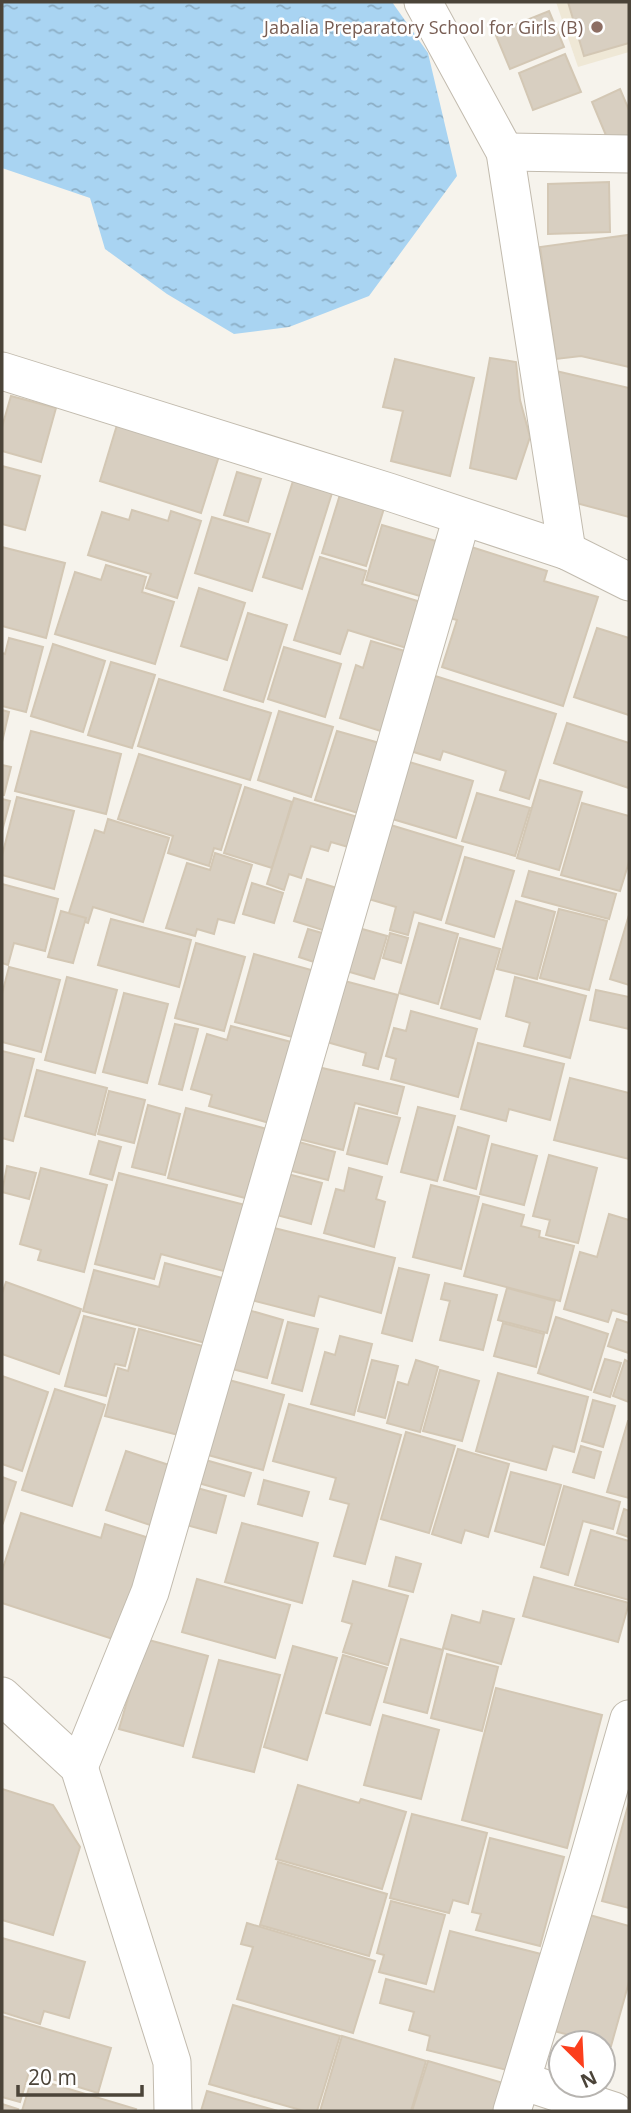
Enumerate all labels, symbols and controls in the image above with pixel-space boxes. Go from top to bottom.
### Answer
place label: Jabalia Preparatory School for Girls (B) [262,15,583,39]
marker: Jabalia Preparatory School for Girls (B) [589,19,605,35]
north arrow [547,2029,617,2099]
scale bar [18,2054,142,2098]
text: 20 m [28,2063,77,2091]
text: N [577,2065,601,2095]

